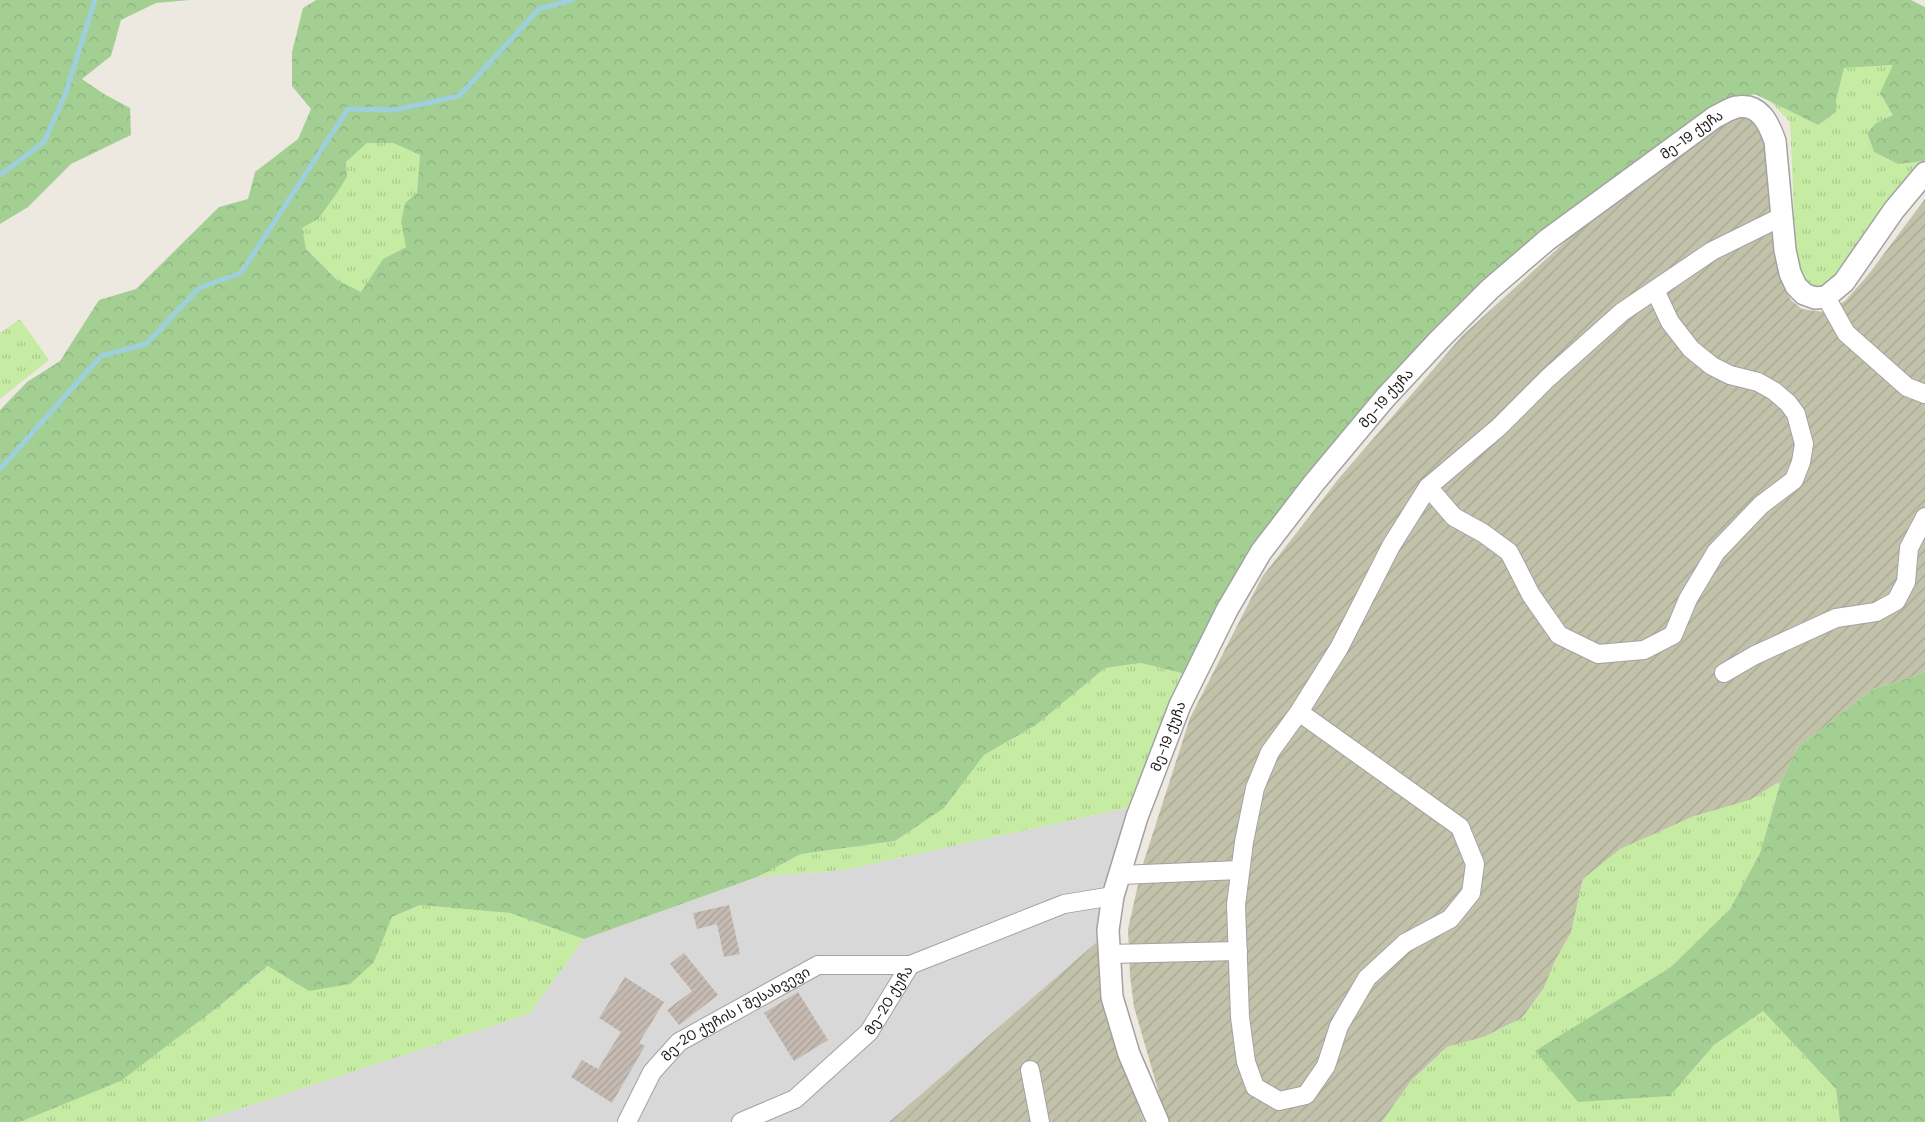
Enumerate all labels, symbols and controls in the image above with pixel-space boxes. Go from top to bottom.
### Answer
street label: მე-19 ქუჩა [1656,106,1726,163]
street label: მე-19 ქუჩა [1355,364,1417,432]
street label: მე-19 ქუჩა [1146,699,1190,774]
street label: მე-20 ქუჩის I შესახვევი [657,962,813,1065]
street label: მე-20 ქუჩა [861,962,917,1038]

